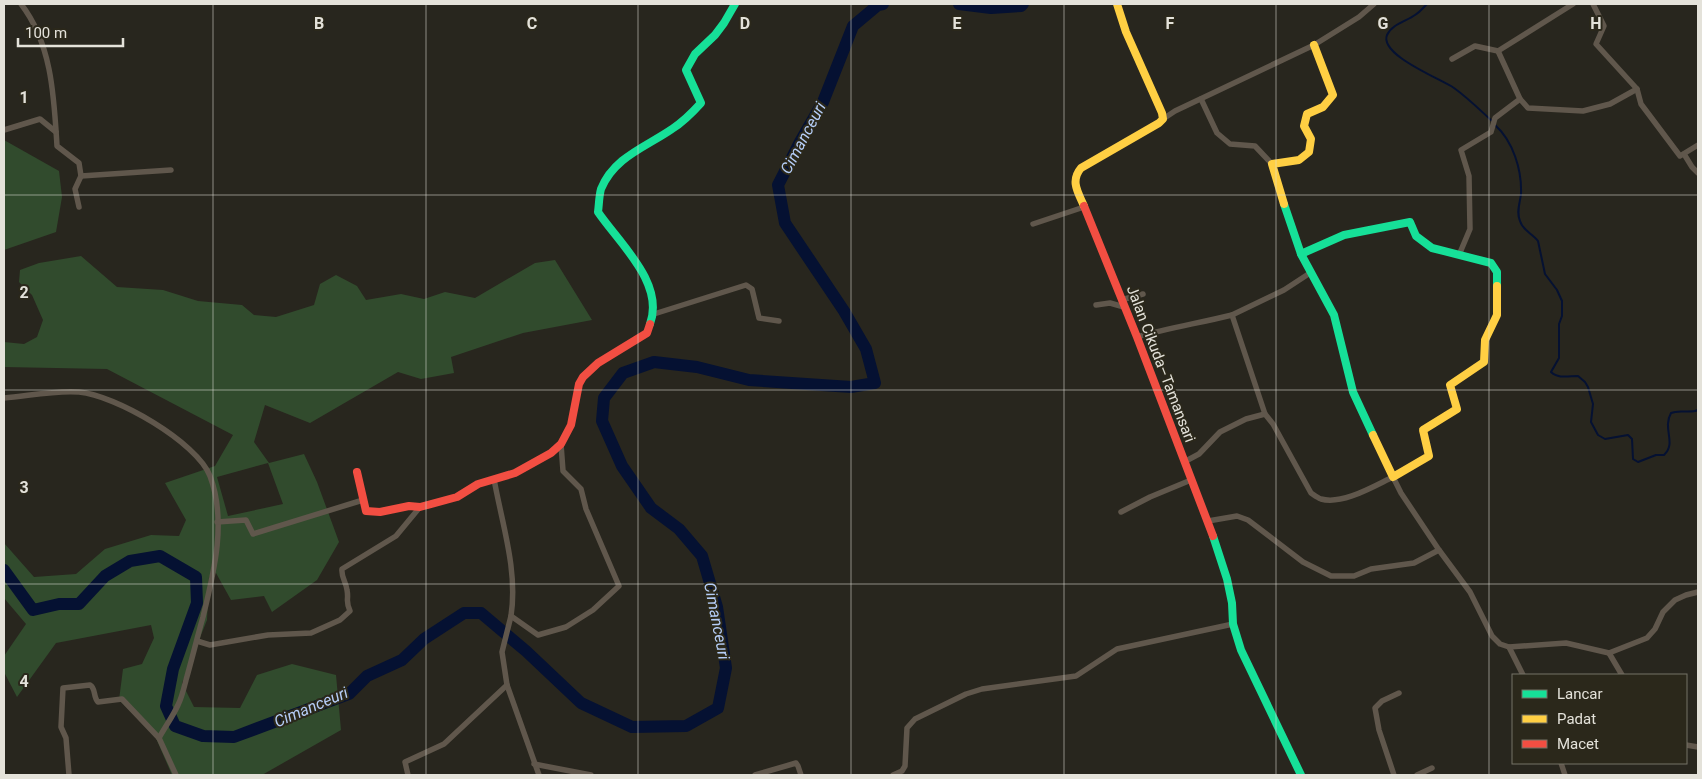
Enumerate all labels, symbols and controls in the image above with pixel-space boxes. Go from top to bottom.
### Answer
text: B [314,14,324,33]
text: C [527,14,537,33]
text: D [740,14,750,33]
text: E [953,14,962,33]
text: F [1166,14,1175,33]
text: G [1378,14,1389,33]
text: H [1590,14,1602,33]
scale bar [18,15,122,47]
text: 100 m [25,24,67,42]
text: 1 [19,88,29,107]
water label: Cimanceuri [776,99,830,177]
text: 2 [19,283,29,302]
street label: Jalan Cikuda–Tamansari [1123,283,1199,445]
text: 3 [19,478,29,497]
water label: Cimanceuri [700,581,734,662]
text: 4 [19,672,29,691]
legend [1512,674,1687,764]
water label: Cimanceuri [271,683,351,731]
text: Lancar [1557,685,1603,703]
text: Padat [1557,710,1596,728]
text: Macet [1557,735,1599,753]

